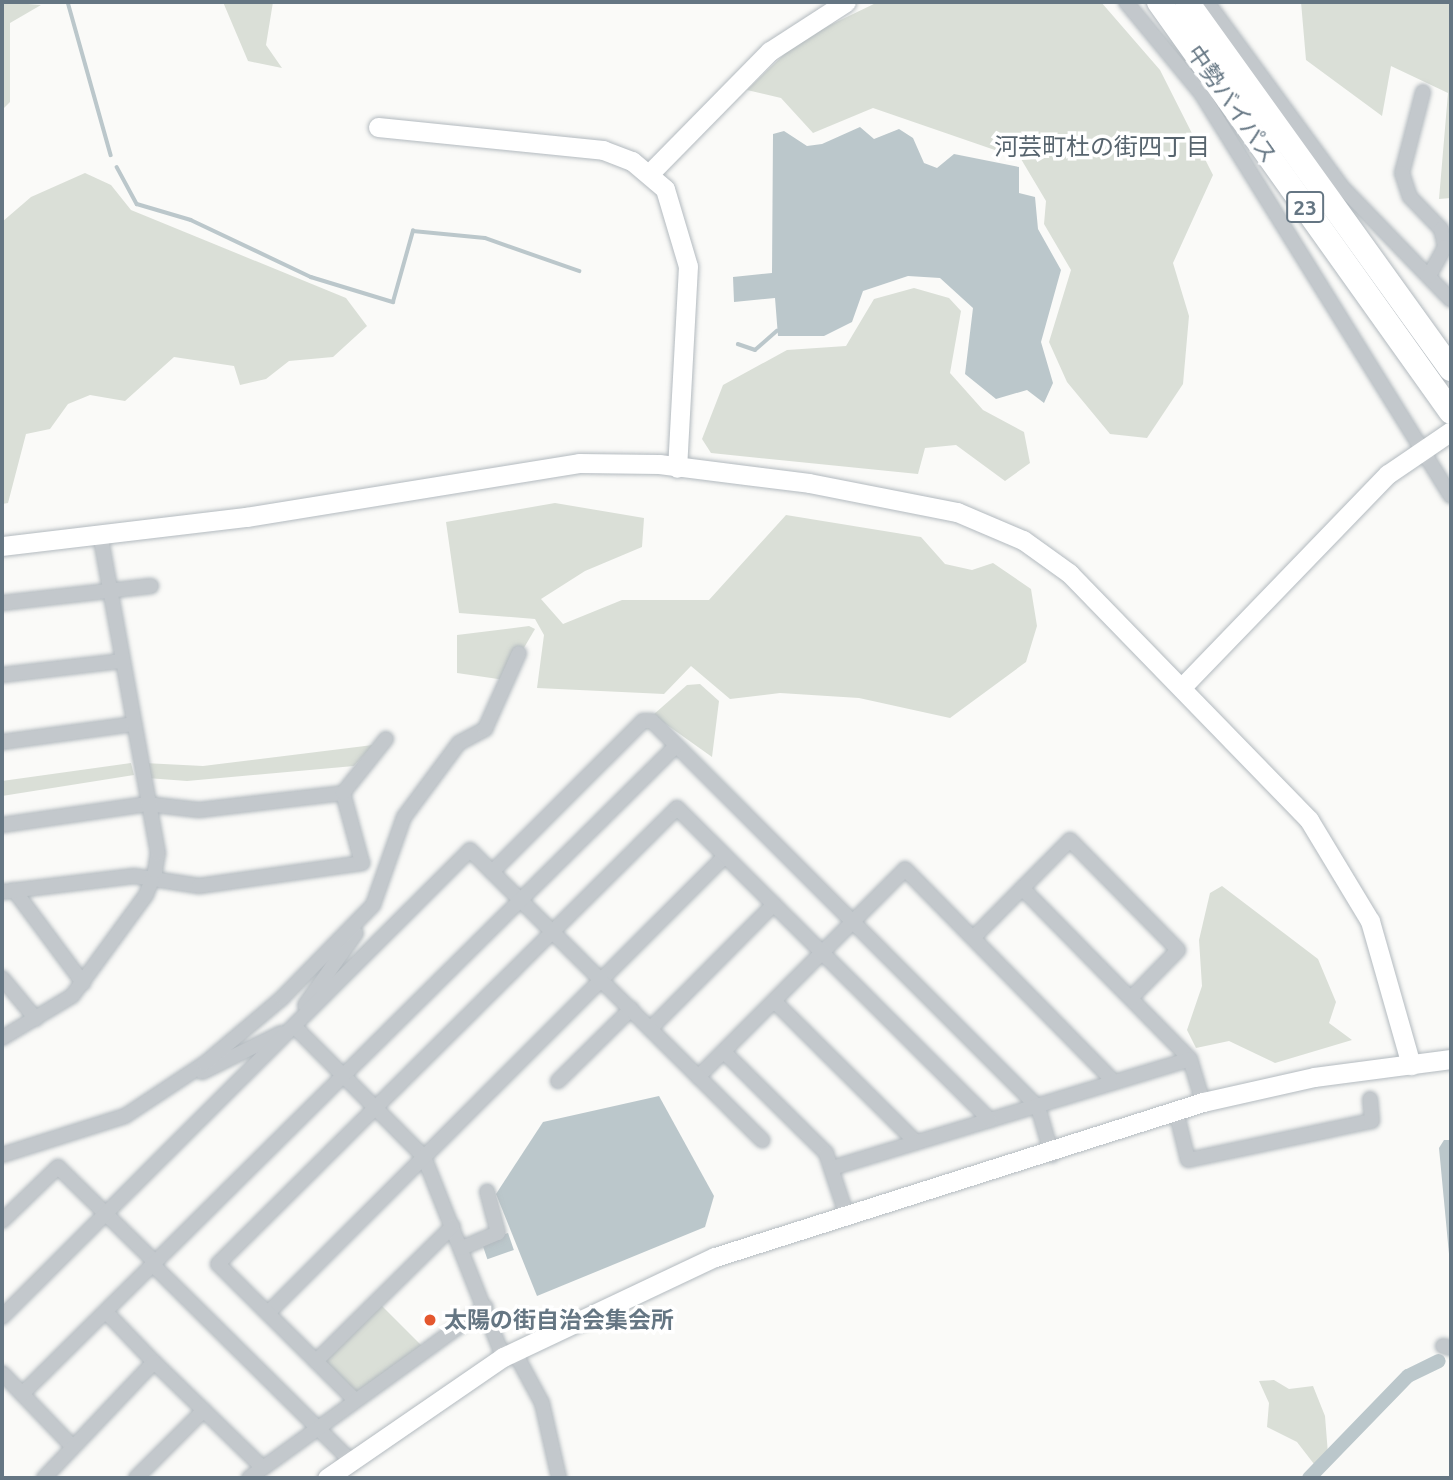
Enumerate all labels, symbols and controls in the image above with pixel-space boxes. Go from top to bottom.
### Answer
street label: 中勢バイパス [1181,40,1283,168]
district label: 河芸町杜の街四丁目 [994,133,1210,161]
road number: 23 [1286,190,1324,224]
place label: 太陽の街自治会集会所 [444,1306,674,1334]
marker: 太陽の街自治会集会所 [422,1312,438,1328]

